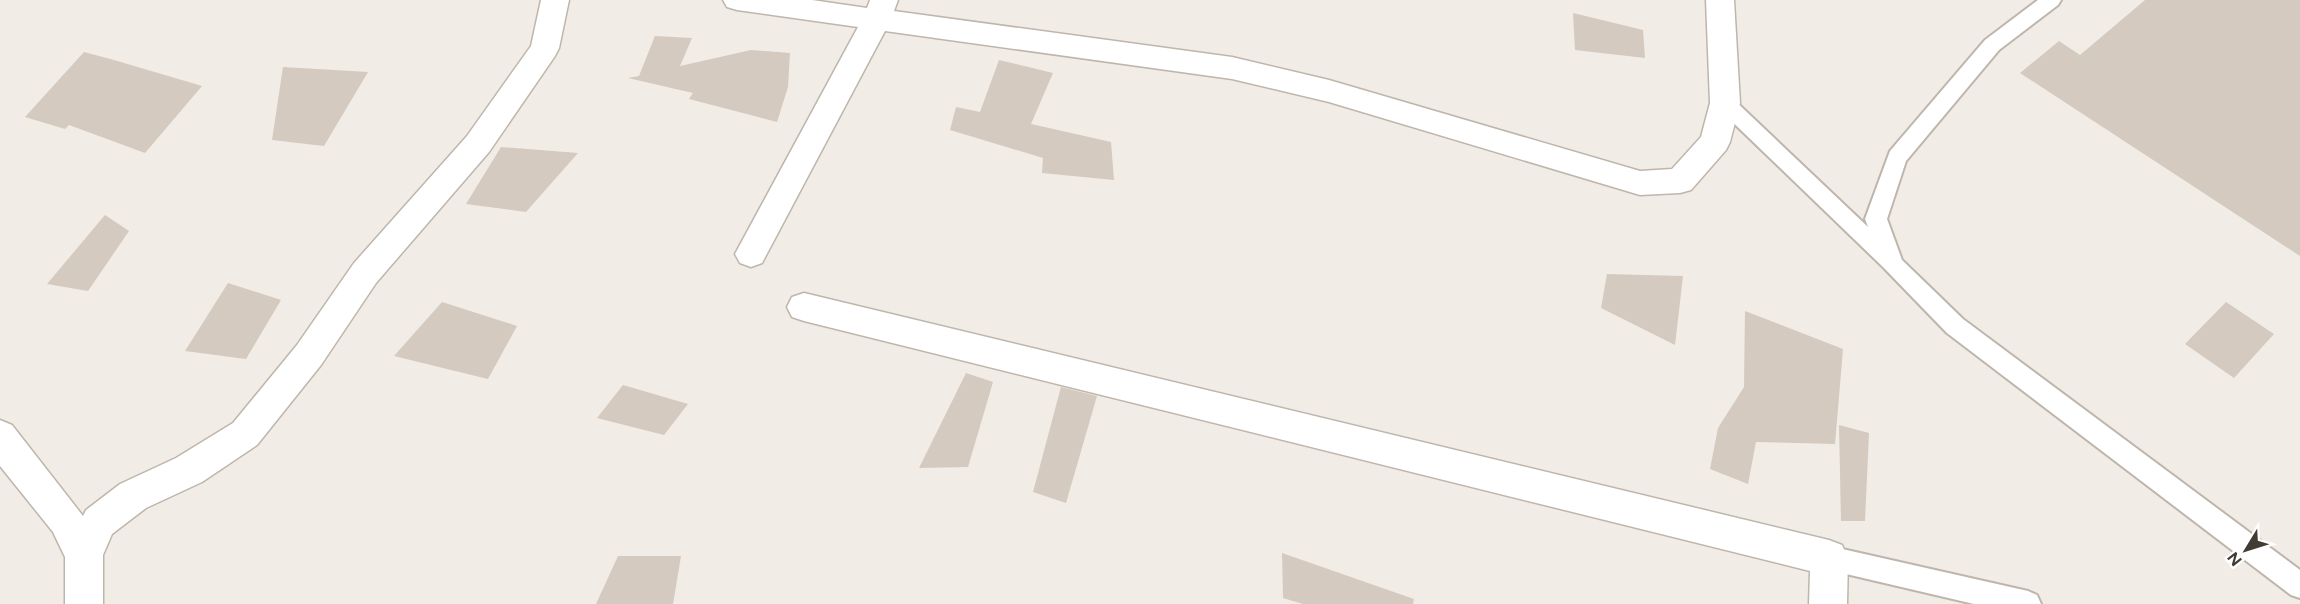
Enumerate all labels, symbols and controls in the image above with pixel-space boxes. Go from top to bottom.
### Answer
north arrow [2216,520,2276,580]
text: N [2223,548,2246,570]

